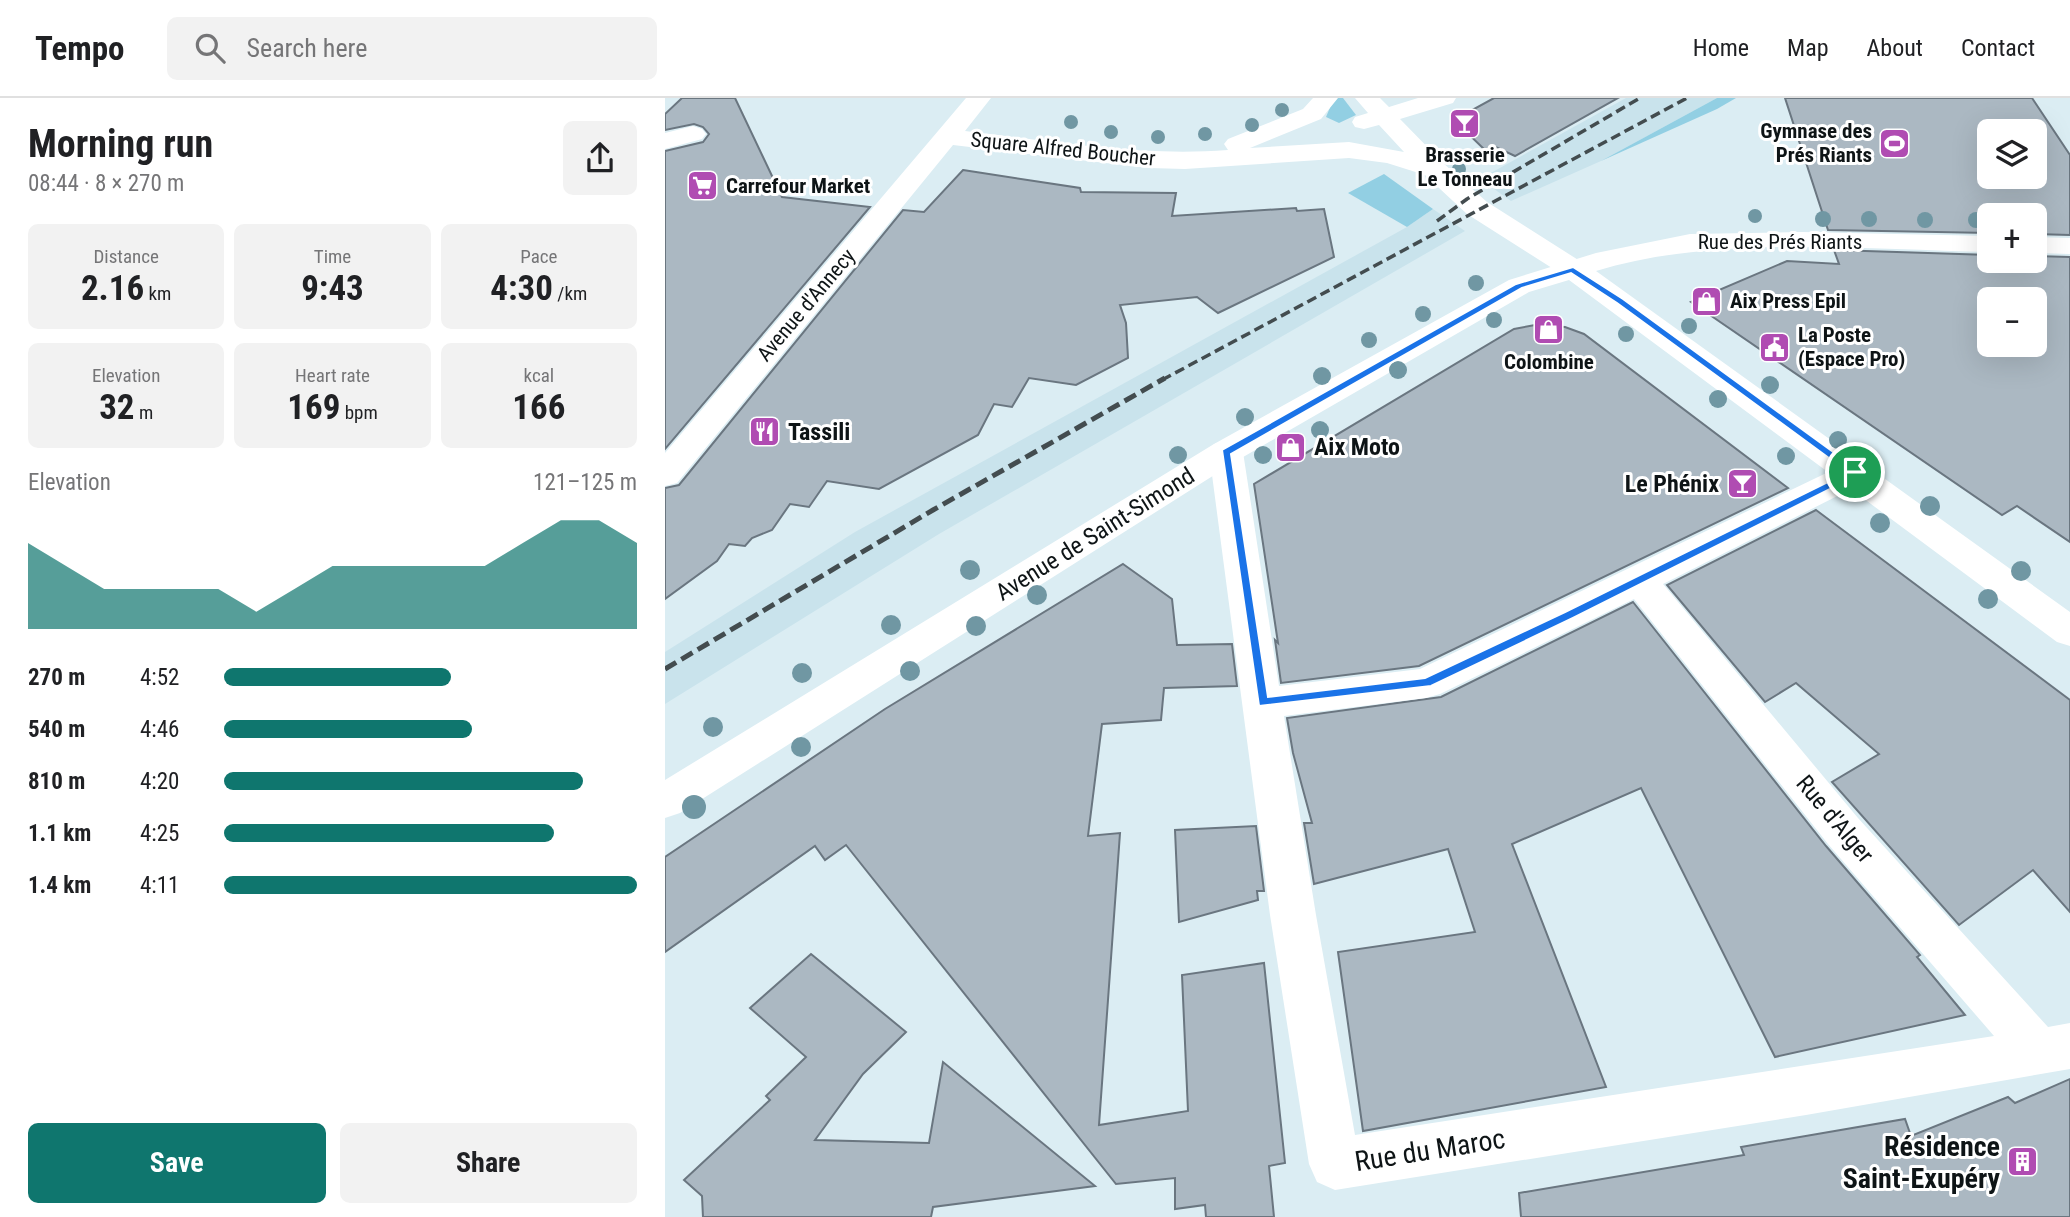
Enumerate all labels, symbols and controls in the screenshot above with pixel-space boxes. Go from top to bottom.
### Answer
search box [167,17,657,80]
text: Tempo [35,29,125,68]
icon: search [191,29,229,67]
text: Search here [247,33,367,63]
text: Home [1693,34,1749,62]
text: Map [1787,34,1829,62]
text: About [1867,34,1923,62]
text: Contact [1961,34,2035,62]
bar icon: Brasserie Le Tonneau [1448,106,1482,140]
place label: Gymnase des Prés Riants [1760,119,1872,167]
map controls [1977,119,2047,357]
button: layers [1977,119,2047,189]
button: share [563,121,637,195]
text: Morning run [28,122,213,166]
sports icon: Gymnase des Prés Riants [1878,126,1912,160]
street label: Square Alfred Boucher [969,127,1157,171]
place label: Brasserie Le Tonneau [1417,143,1513,191]
supermarket icon: Carrefour Market [686,169,720,203]
text: 08:44 · 8 × 270 m [28,170,184,197]
place label: Carrefour Market [726,174,870,198]
button: + [1977,203,2047,273]
street label: Rue des Prés Riants [1698,230,1862,254]
street label: Avenue d'Annecy [752,244,860,366]
text: Distance [93,245,159,268]
text: Time [314,245,351,268]
text: Pace [520,245,557,268]
text: 2.16 [81,268,144,309]
text: 9:43 [301,268,364,309]
text: 4:30 [490,268,553,309]
text: km [144,282,171,305]
text: /km [553,282,587,305]
shop icon: Aix Press Epil [1690,284,1724,318]
button: − [1977,287,2047,357]
place label: Aix Press Epil [1730,289,1846,313]
shop icon: Colombine [1532,313,1566,347]
place label: La Poste (Espace Pro) [1798,323,1905,371]
public building icon: La Poste (Espace Pro) [1758,330,1792,364]
place label: Colombine [1504,350,1594,374]
text: Elevation [92,364,160,387]
text: Heart rate [295,364,370,387]
text: kcal [524,364,554,387]
text: 32 [99,387,135,428]
text: 169 [287,387,340,428]
text: 166 [512,387,565,428]
text: m [135,401,153,424]
text: bpm [340,401,378,424]
restaurant icon: Tassili [748,415,782,449]
place label: Tassili [788,418,850,446]
shop icon: Aix Moto [1274,430,1308,464]
place label: Aix Moto [1314,433,1400,461]
pin [1825,442,1885,502]
icon: arrive [1836,453,1874,491]
street label: Avenue de Saint-Simond [990,461,1200,607]
bar icon: Le Phénix [1725,467,1759,501]
text: Elevation [28,469,111,496]
text: 121–125 m [533,469,637,496]
place label: Le Phénix [1625,470,1719,498]
text: 270 m [28,664,85,691]
text: 4:52 [140,664,179,691]
text: 540 m [28,716,85,743]
text: 4:46 [140,716,179,743]
text: 810 m [28,768,85,795]
text: 4:20 [140,768,179,795]
street label: Rue d'Alger [1790,770,1880,868]
text: 1.1 km [28,820,91,847]
text: 4:25 [140,820,179,847]
text: 1.4 km [28,872,91,899]
text: 4:11 [140,872,179,899]
street label: Rue du Maroc [1353,1122,1507,1178]
button: Save [28,1123,326,1203]
button: Share [340,1123,637,1203]
place label: Résidence Saint-Exupéry [1843,1130,2001,1195]
building icon: Résidence Saint-Exupéry [2006,1145,2040,1179]

